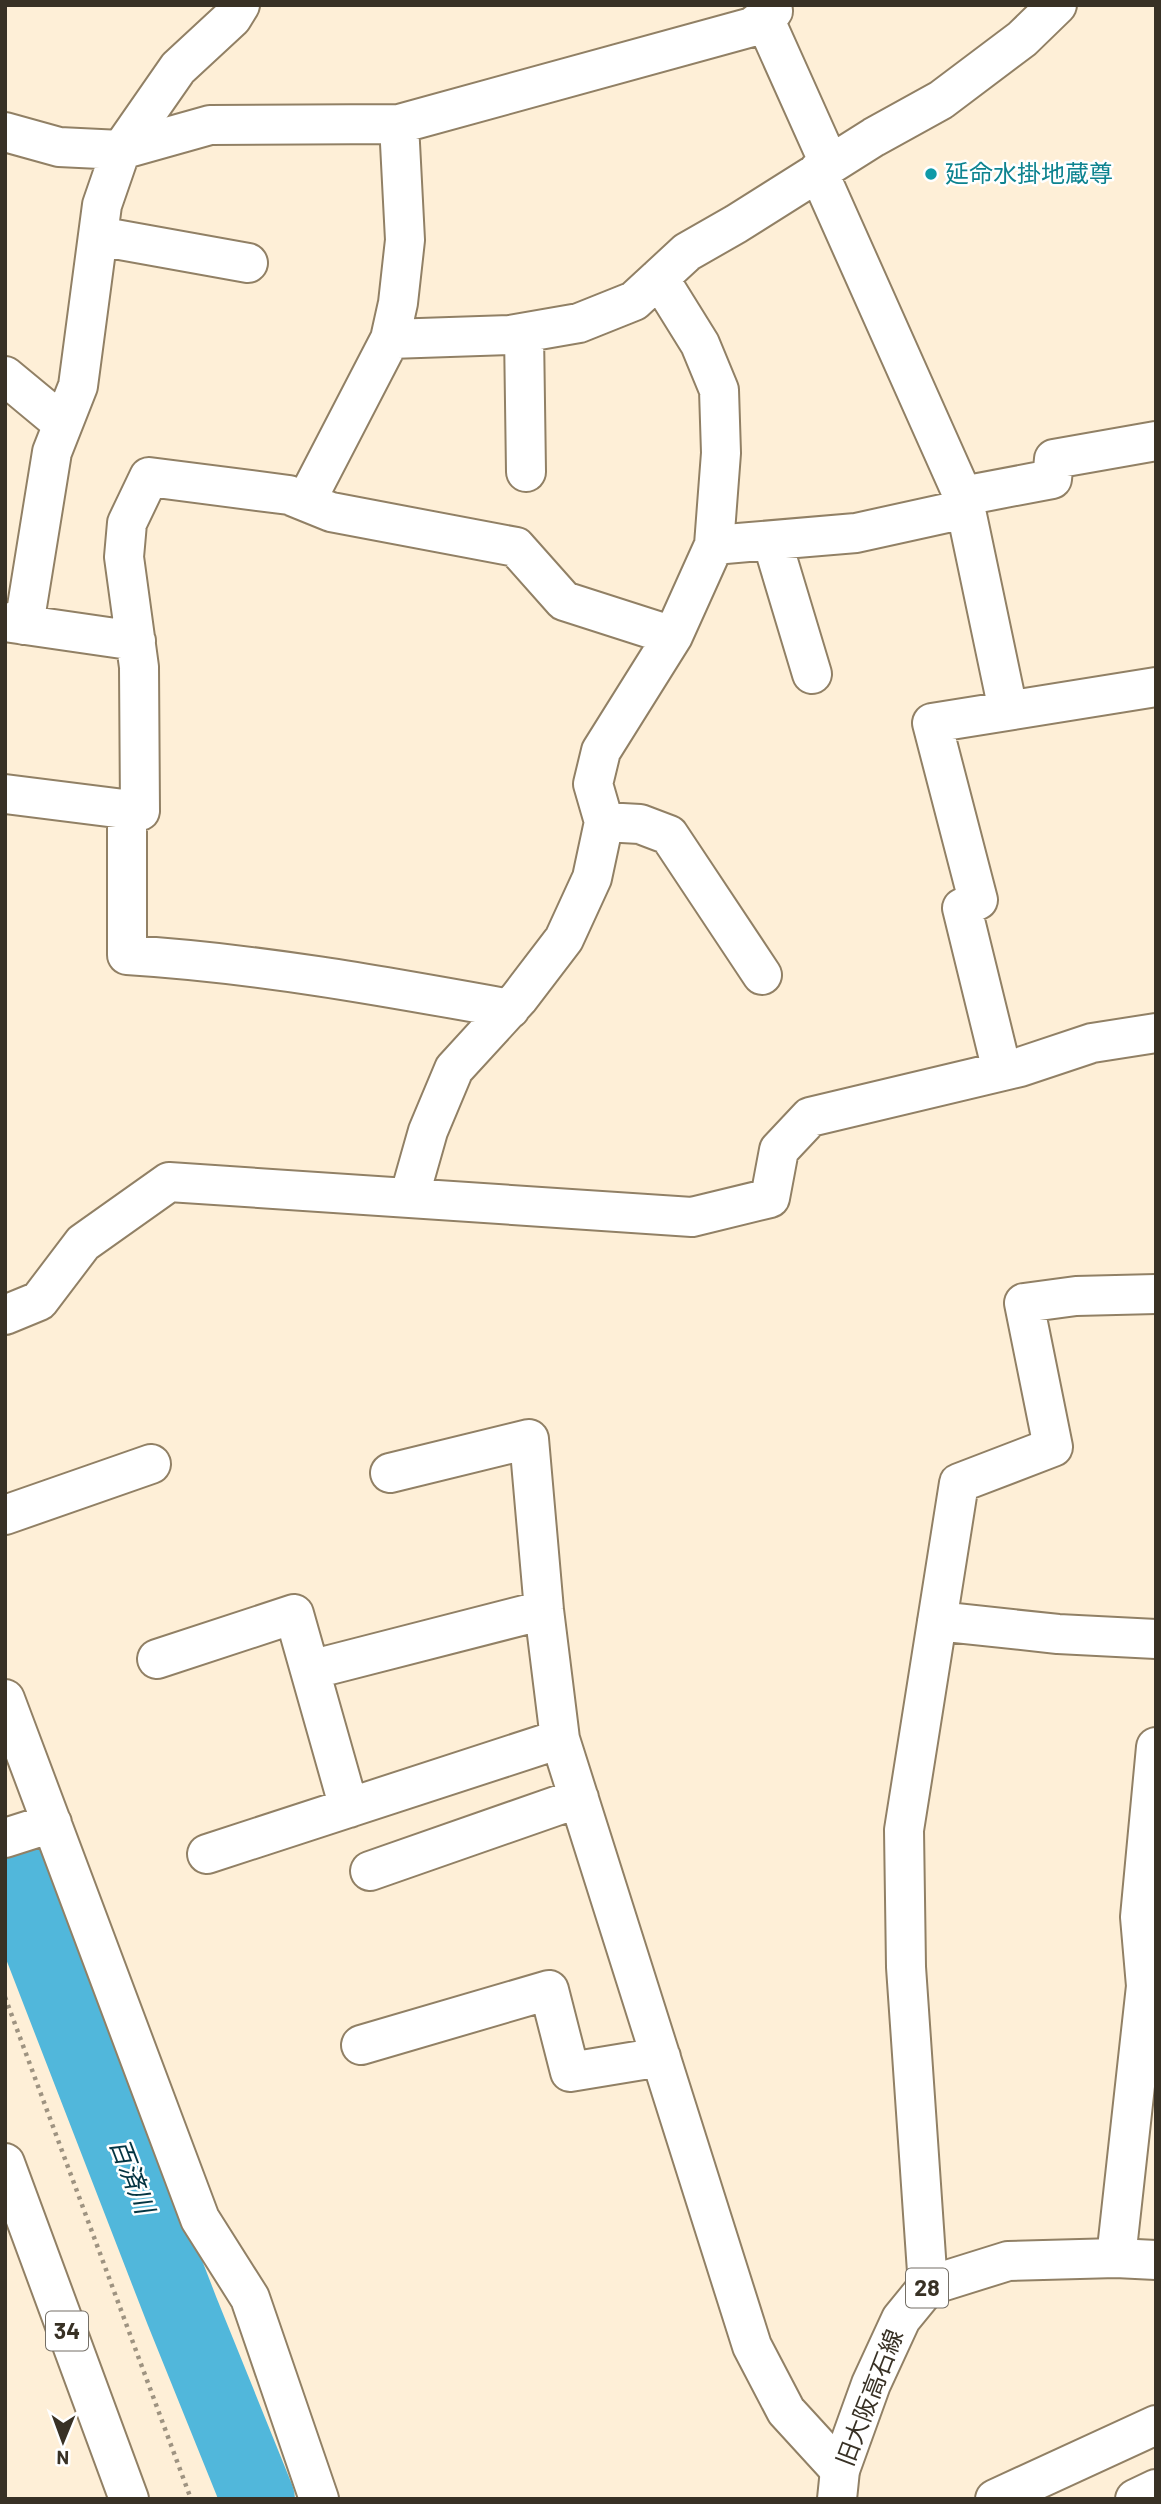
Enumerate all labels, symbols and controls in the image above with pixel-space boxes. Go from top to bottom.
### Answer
place label: 延命水掛地蔵尊 [945,158,1113,187]
marker: 延命水掛地蔵尊 [923,166,939,182]
water label: 百済川 [105,2133,163,2220]
road number: 28 [906,2268,948,2308]
road number: 34 [46,2312,88,2350]
street label: 旧大阪高石線 [829,2325,908,2470]
north arrow [28,2406,98,2476]
text: N [56,2447,69,2470]

